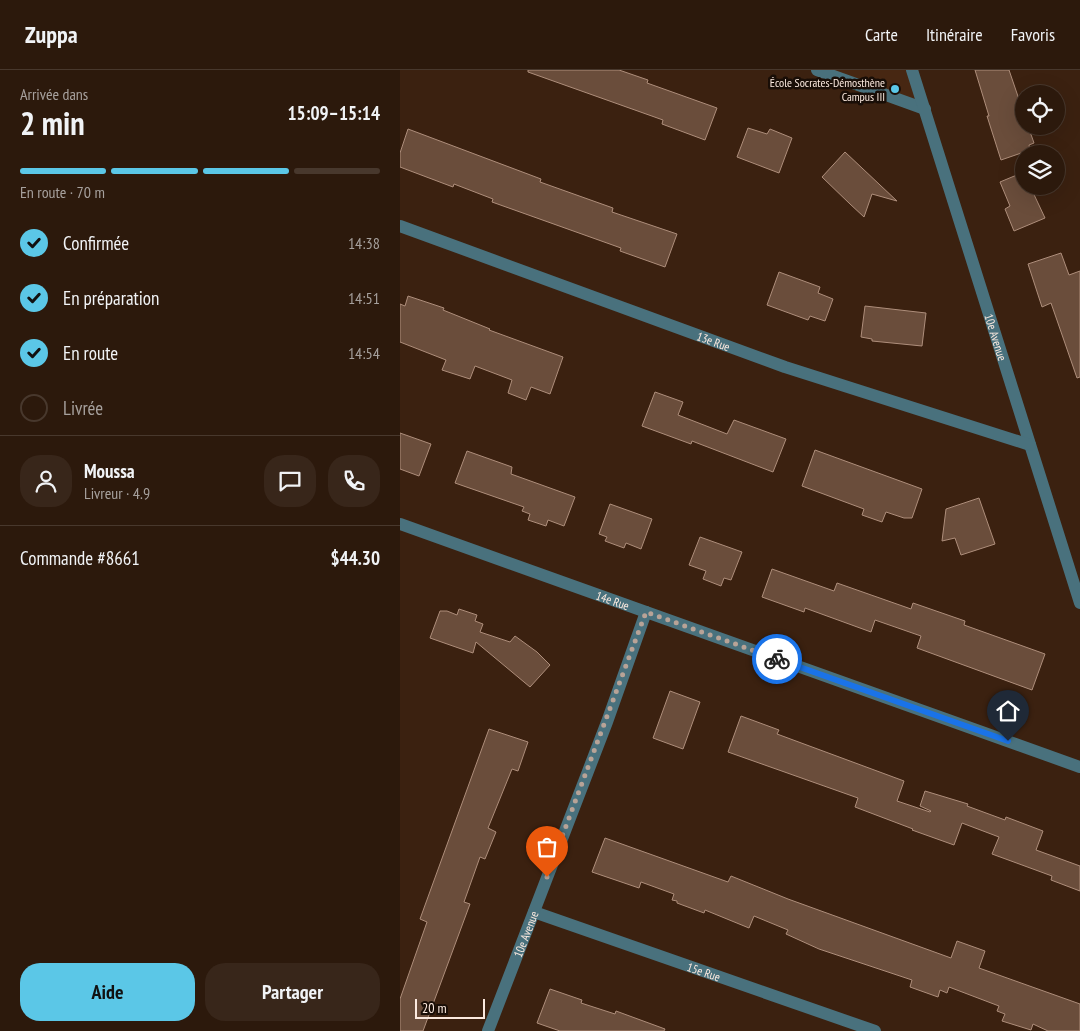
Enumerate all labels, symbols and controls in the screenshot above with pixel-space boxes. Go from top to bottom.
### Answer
text: Zuppa [25,19,78,50]
text: Carte [865,23,898,46]
text: Itinéraire [926,23,983,46]
text: Favoris [1011,23,1055,46]
place label: École Socrates-Démosthène Campus III [770,75,885,104]
marker: École Socrates-Démosthène Campus III [889,83,901,95]
text: Arrivée dans [20,84,88,104]
map controls [1015,85,1065,195]
button: locate [1015,85,1065,135]
text: 15:09–15:14 [287,101,380,125]
text: 2 min [20,102,85,144]
button: layers [1015,145,1065,195]
text: En route · 70 m [20,182,105,202]
icon: check [20,229,48,257]
text: Confirmée [63,231,129,255]
text: 14:38 [348,233,380,253]
icon: check [20,284,48,312]
text: En préparation [63,286,159,310]
text: 14:51 [348,288,380,308]
street label: 10e Avenue [982,312,1011,362]
street label: 13e Rue [695,328,732,354]
icon: check [20,339,48,367]
text: En route [63,341,118,365]
text: 14:54 [348,343,380,363]
text: Livrée [63,396,103,420]
button: person [20,455,72,507]
button: chat [264,455,316,507]
button: phone [328,455,380,507]
text: Moussa [84,459,135,483]
text: Livreur · 4.9 [84,483,150,503]
text: Commande #8661 [20,546,140,570]
text: $44.30 [331,546,380,570]
street label: 14e Rue [594,587,632,613]
courier [752,634,802,684]
icon: bike [763,645,791,673]
pin [987,690,1029,741]
icon: home [994,697,1022,725]
pin [526,826,568,877]
icon: bag [533,833,561,861]
street label: 10e Avenue [510,909,541,959]
street label: 15e Rue [685,959,723,984]
button: Aide [20,963,195,1021]
button: Partager [205,963,380,1021]
scale bar [415,996,485,1019]
text: 20 m [422,999,447,1017]

